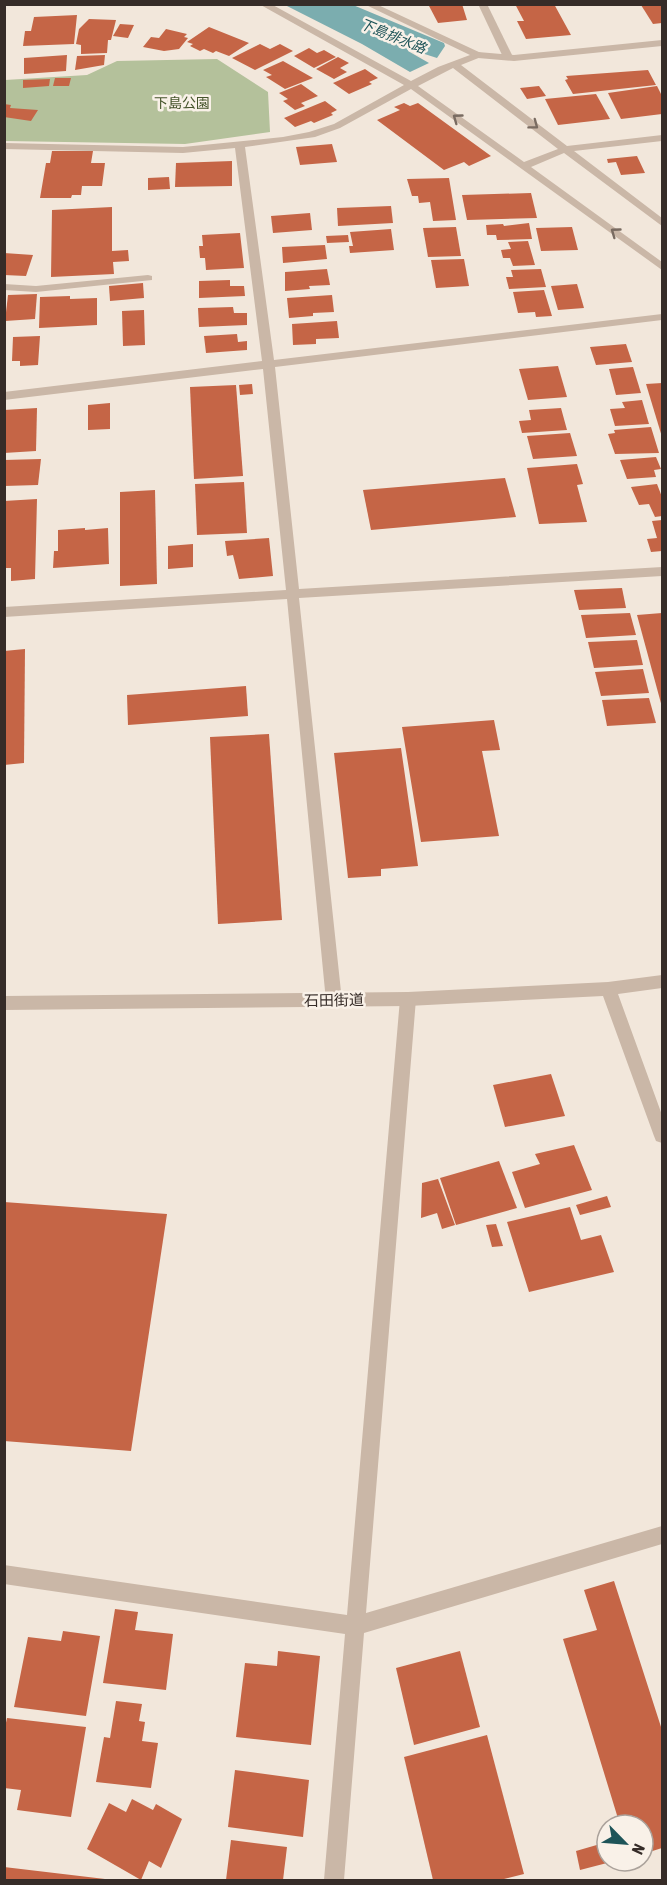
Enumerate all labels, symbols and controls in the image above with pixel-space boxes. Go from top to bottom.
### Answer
water label: 下島排水路 [358,15,429,57]
park label: 下島公園 [154,95,210,111]
one-way arrow [453,114,464,125]
one-way arrow [527,118,538,129]
one-way arrow [611,229,622,240]
street label: 石田街道 [304,991,364,1009]
north arrow [595,1813,655,1873]
text: N [628,1841,649,1857]

